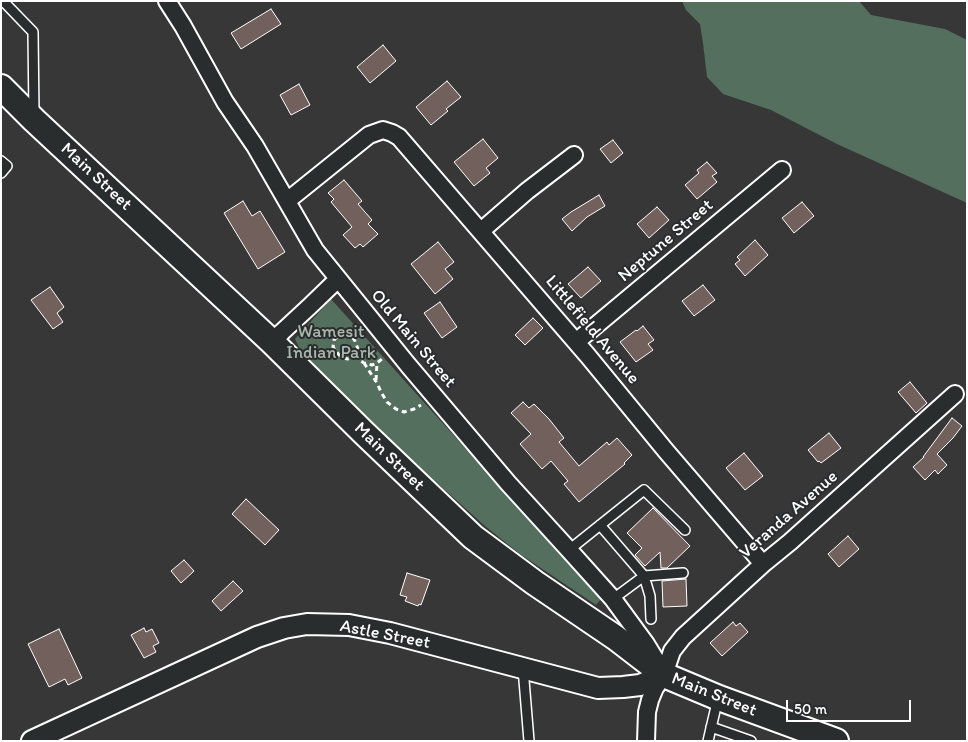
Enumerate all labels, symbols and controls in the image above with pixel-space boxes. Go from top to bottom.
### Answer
street label: Main Street [56,138,136,216]
street label: Neptune Street [614,195,718,287]
street label: Littlefield Avenue [540,271,644,389]
street label: Old Main Street [366,285,460,393]
park label: Wamesit Indian Park [286,321,376,364]
street label: Main Street [349,418,429,496]
street label: Veranda Avenue [735,466,843,564]
street label: Astle Street [338,616,432,654]
street label: Main Street [668,668,760,722]
scale bar [788,690,913,722]
text: 50 m [794,700,827,718]

